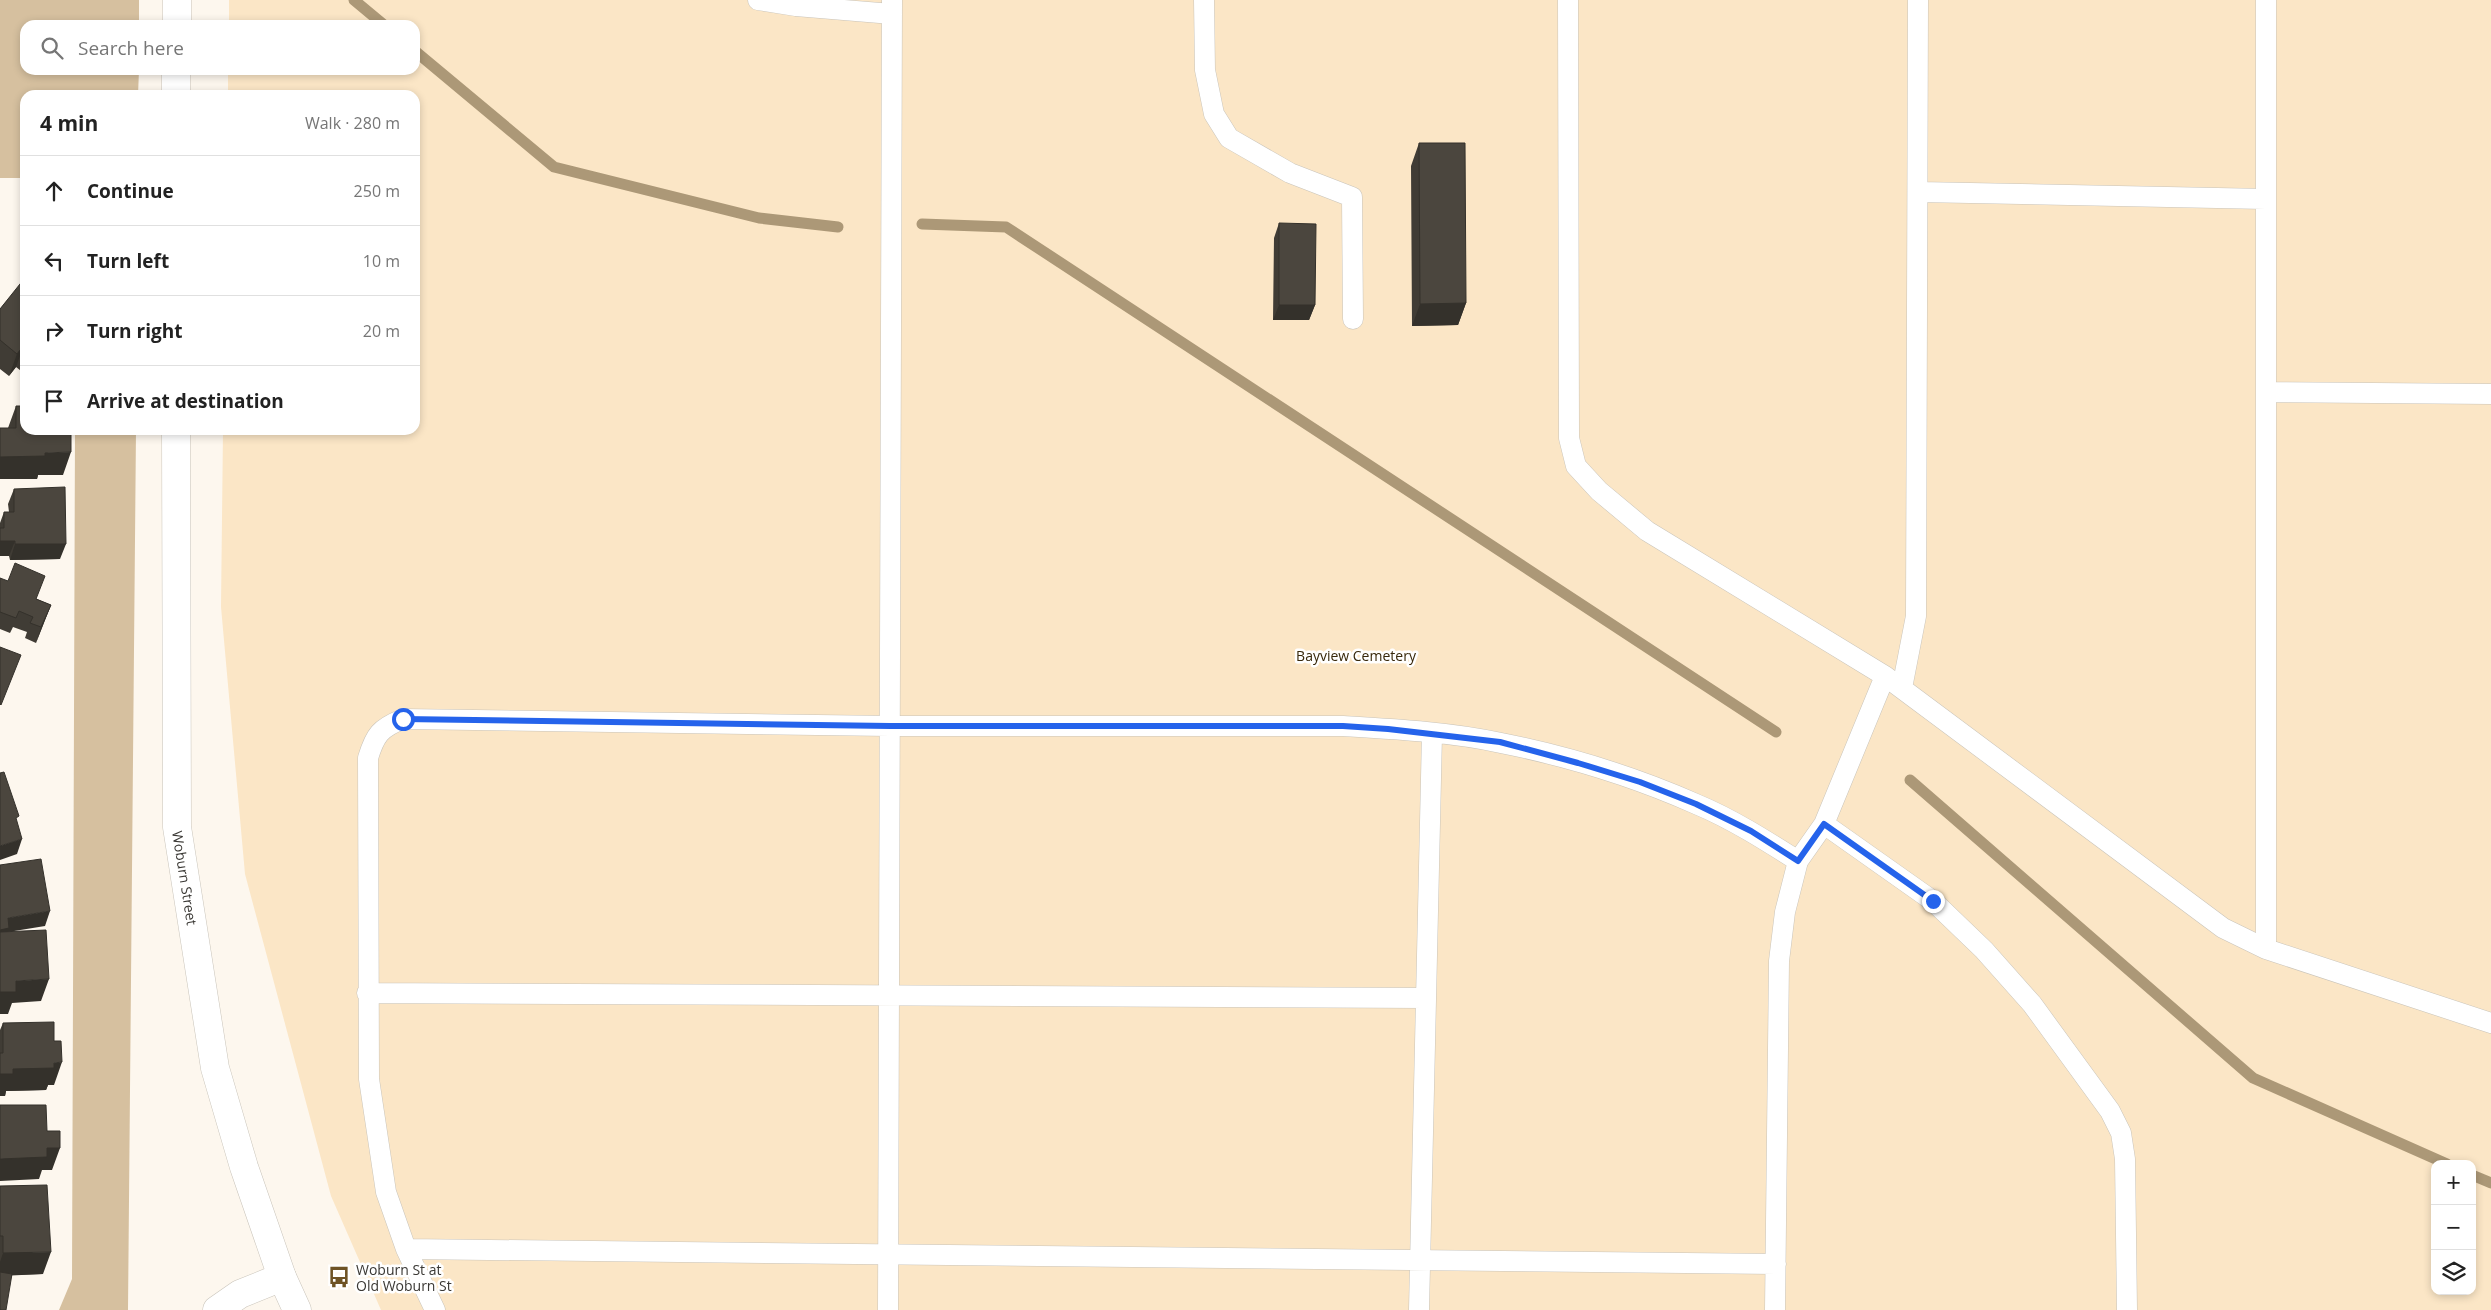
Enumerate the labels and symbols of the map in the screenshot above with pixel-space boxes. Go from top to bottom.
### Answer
park label: Bayview Cemetery [1296,646,1417,665]
route start [392,708,415,731]
street label: Woburn Street [168,829,202,927]
route end [1922,890,1945,913]
place label: Woburn St at Old Woburn St [356,1260,452,1295]
bus stop icon: Woburn St at Old Woburn St [326,1264,352,1290]

